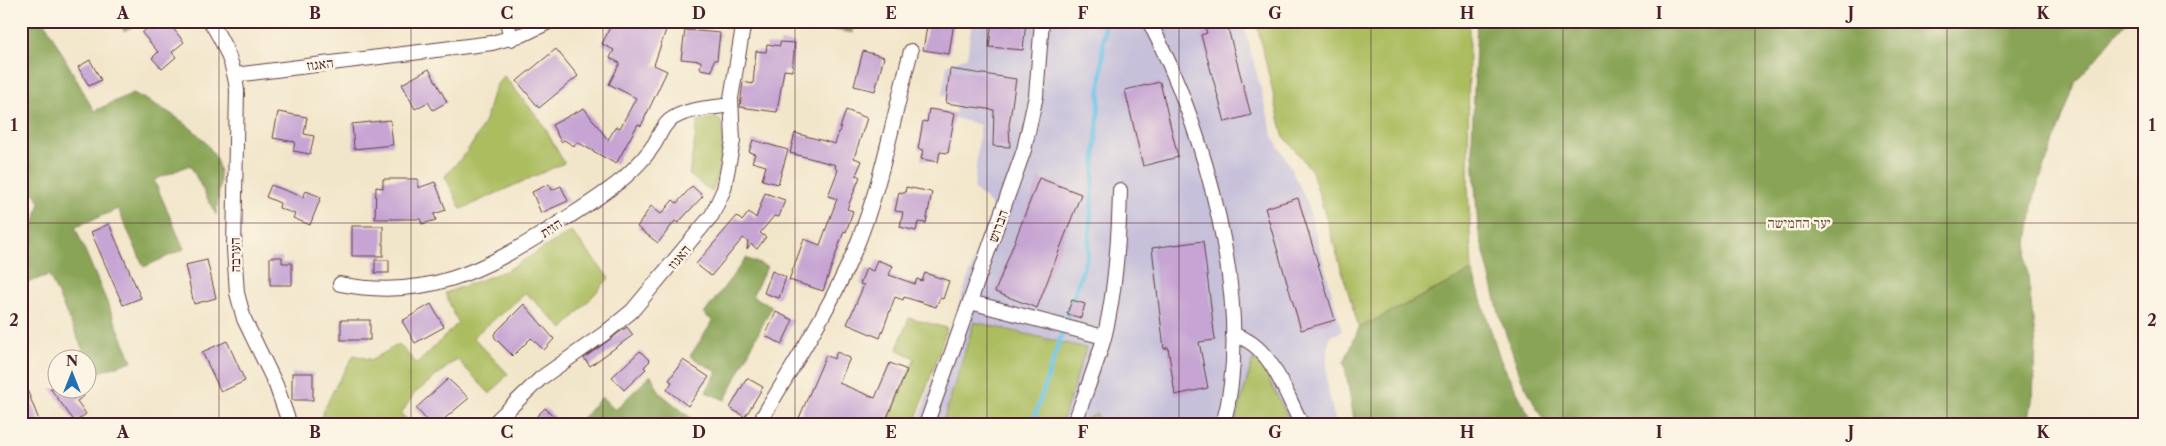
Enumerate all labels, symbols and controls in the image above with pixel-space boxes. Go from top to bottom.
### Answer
text: A [116,3,130,23]
text: B [309,3,321,23]
text: C [501,3,513,23]
text: D [692,3,706,23]
text: E [885,3,897,23]
text: F [1078,3,1089,23]
text: G [1268,3,1282,23]
text: H [1460,3,1474,23]
text: I [1656,3,1663,23]
text: J [1845,3,1854,23]
text: K [2037,3,2051,23]
street label: האגוז [305,53,335,75]
text: 1 [10,115,18,135]
text: 1 [2148,115,2156,135]
street label: הברוש [984,207,1012,245]
street label: הזית [537,214,565,242]
park label: יער החמישה [1767,214,1831,232]
street label: הערבה [226,237,244,273]
street label: האגוז [663,241,695,273]
text: 2 [9,310,19,330]
text: 2 [2147,310,2157,330]
north arrow [48,348,98,398]
text: N [66,352,78,370]
text: A [116,422,130,442]
text: B [309,422,321,442]
text: C [501,422,513,442]
text: D [692,422,706,442]
text: E [885,422,897,442]
text: F [1078,422,1089,442]
text: G [1268,422,1282,442]
text: H [1460,422,1474,442]
text: I [1656,422,1663,442]
text: J [1845,422,1854,442]
text: K [2037,422,2051,442]

